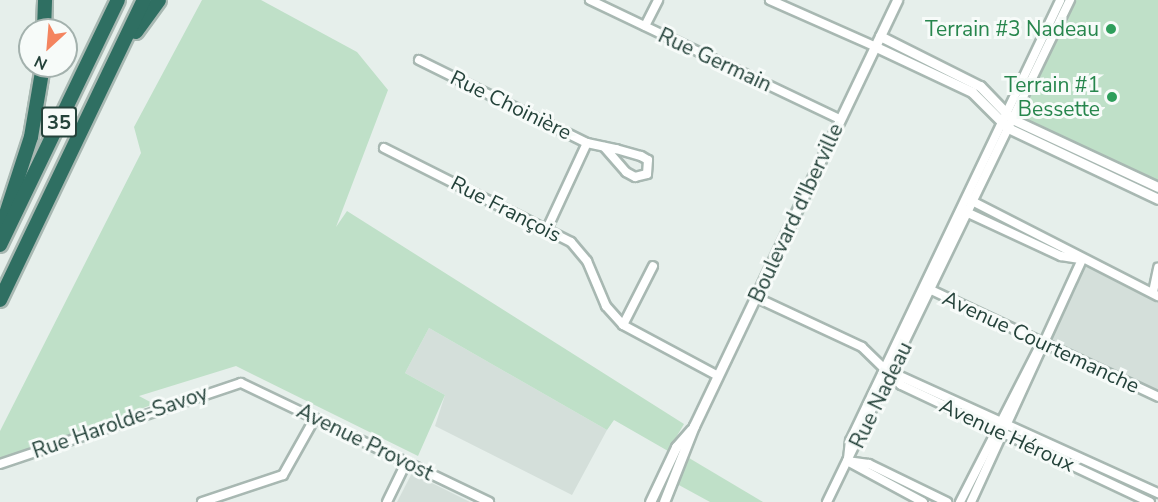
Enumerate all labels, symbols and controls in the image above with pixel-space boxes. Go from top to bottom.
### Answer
place label: Terrain #3 Nadeau [925,16,1099,42]
north arrow [18,18,78,78]
marker: Terrain #3 Nadeau [1104,22,1118,36]
street label: Rue Germain [654,23,776,97]
text: N [31,50,51,75]
street label: Rue Choinière [446,65,576,145]
place label: Terrain #1 Bessette [1004,72,1100,122]
marker: Terrain #1 Bessette [1105,90,1119,104]
road number: 35 [41,105,77,139]
street label: Boulevard d'Iberville [743,120,849,306]
street label: Rue François [447,170,565,248]
street label: Avenue Courtemanche [939,285,1143,399]
street label: Rue Nadeau [844,338,918,452]
street label: Rue Harolde-Savoy [29,380,211,464]
street label: Avenue Héroux [936,393,1078,477]
street label: Avenue Provost [293,398,437,486]

